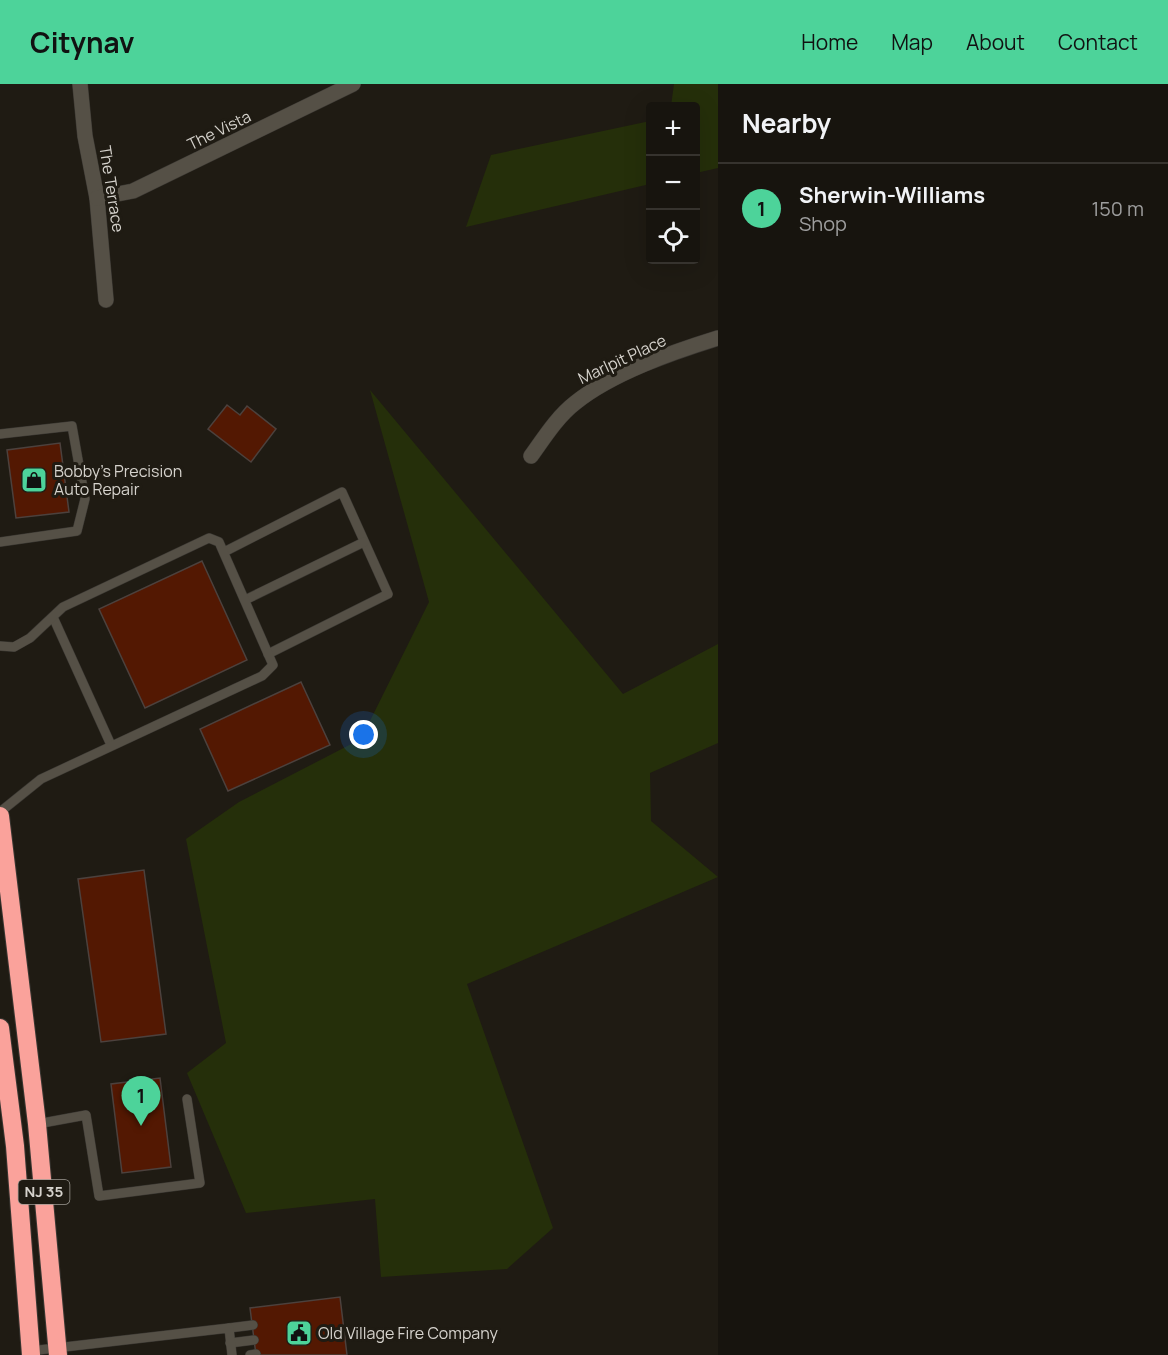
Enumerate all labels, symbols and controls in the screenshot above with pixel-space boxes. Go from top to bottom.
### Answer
text: Citynav [30,23,134,61]
text: Home [801,28,858,56]
text: Map [891,28,933,56]
text: About [966,28,1025,56]
text: Contact [1058,28,1138,56]
map controls [646,102,700,264]
button: + [646,102,700,156]
street label: The Vista [183,105,255,155]
text: Nearby [742,105,831,141]
street label: The Terrace [94,144,130,234]
button: − [646,156,700,210]
text: Sherwin-Williams [799,180,985,210]
text: 1 [757,195,766,222]
text: 150 m [1091,195,1144,222]
button: locate [646,210,700,264]
text: Shop [799,210,847,237]
street label: Marlpit Place [574,329,670,389]
place label: Bobby's Precision Auto Repair [54,460,182,500]
shop icon: Bobby's Precision Auto Repair [19,465,49,495]
your location [349,720,378,749]
pin: 1 [122,1076,160,1126]
road number: NJ 35 [18,1180,70,1204]
public building icon: Old Village Fire Company [284,1318,314,1348]
place label: Old Village Fire Company [318,1322,498,1344]

